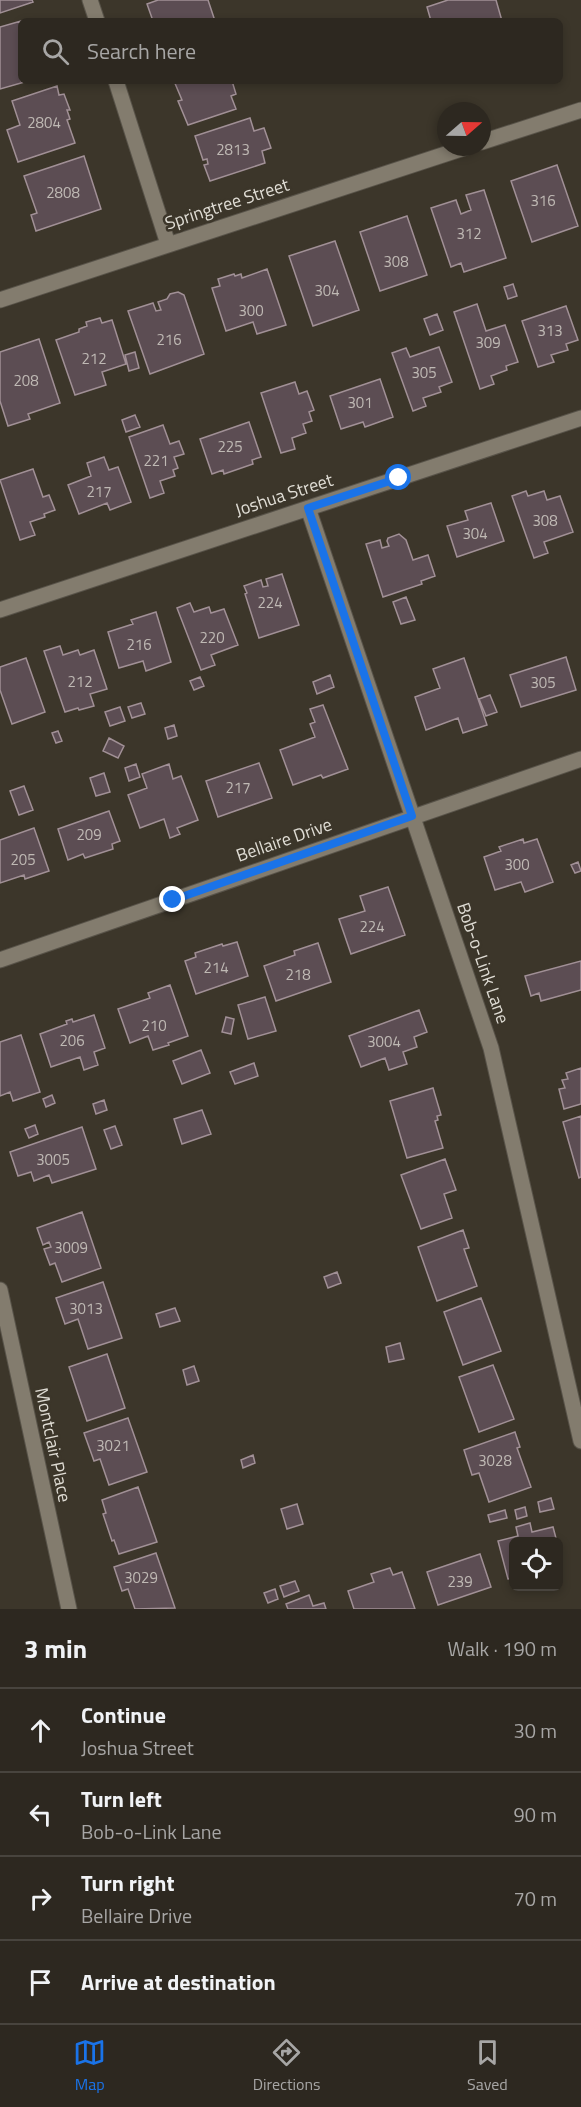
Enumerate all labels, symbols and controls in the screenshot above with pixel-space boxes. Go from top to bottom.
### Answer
search box [18,18,563,84]
text: Search here [87,34,196,68]
icon: search [39,35,72,68]
north arrow [437,102,491,156]
house number: 2804 [27,111,61,134]
house number: 2813 [216,138,250,161]
street label: Springtree Street [161,171,293,236]
house number: 2808 [46,181,80,204]
house number: 316 [530,189,556,212]
house number: 312 [456,222,482,245]
house number: 308 [383,250,409,273]
house number: 304 [314,279,340,302]
house number: 300 [238,299,264,322]
house number: 313 [537,319,563,342]
house number: 216 [156,328,182,351]
house number: 309 [475,331,501,354]
house number: 212 [81,347,107,370]
house number: 305 [411,361,437,384]
house number: 208 [13,369,39,392]
house number: 301 [347,391,373,414]
house number: 225 [217,435,243,458]
house number: 221 [143,449,169,472]
route start [385,464,411,490]
street label: Joshua Street [231,466,337,523]
house number: 217 [86,480,112,503]
house number: 308 [532,509,558,532]
house number: 304 [462,522,488,545]
house number: 224 [257,591,283,614]
house number: 220 [199,626,225,649]
house number: 216 [126,633,152,656]
house number: 212 [67,670,93,693]
house number: 305 [530,671,556,694]
house number: 217 [225,776,251,799]
street label: Bellaire Drive [232,810,335,869]
house number: 209 [76,823,102,846]
house number: 205 [10,848,36,871]
house number: 300 [504,853,530,876]
route end [159,886,185,912]
street label: Bob-o-Link Lane [450,899,517,1027]
house number: 224 [359,915,385,938]
house number: 214 [203,956,229,979]
house number: 218 [285,963,311,986]
house number: 210 [141,1014,167,1037]
house number: 206 [59,1029,85,1052]
house number: 3004 [367,1030,401,1053]
house number: 3005 [36,1148,70,1171]
house number: 3009 [54,1236,88,1259]
house number: 3013 [69,1297,103,1320]
street label: Montclair Place [28,1385,79,1505]
house number: 3021 [96,1434,130,1457]
house number: 3028 [478,1449,512,1472]
map controls [509,1537,563,1591]
button: locate [509,1537,563,1591]
house number: 3029 [124,1566,158,1589]
house number: 239 [447,1570,473,1593]
text: 3 min [24,1629,87,1668]
text: Walk · 190 m [448,1633,557,1664]
text: Continue [81,1698,166,1732]
icon: ahead [24,1714,57,1747]
text: 30 m [513,1715,557,1746]
text: Joshua Street [81,1732,194,1763]
text: Turn left [81,1782,162,1816]
icon: left [24,1798,57,1831]
text: 90 m [513,1799,557,1830]
text: Bob-o-Link Lane [81,1816,222,1847]
text: Turn right [81,1866,175,1900]
icon: right [24,1882,57,1915]
text: 70 m [513,1883,557,1914]
text: Bellaire Drive [81,1900,192,1931]
text: Arrive at destination [81,1965,276,1999]
icon: arrive [24,1966,57,1999]
tab: Map [73,2036,106,2096]
tab: Directions [253,2036,321,2096]
tab: Saved [467,2036,508,2096]

